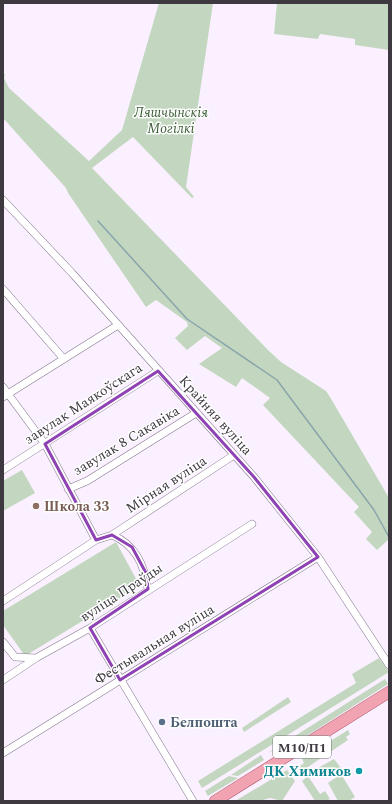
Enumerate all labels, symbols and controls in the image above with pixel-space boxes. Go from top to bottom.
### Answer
park label: Ляшчынскія Могілкі [133,102,208,139]
street label: завулак Маякоўскага [20,357,147,450]
street label: Крайняя вуліца [174,371,257,460]
street label: завулак 8 Сакавіка [69,400,184,481]
street label: Мірная вуліца [122,450,211,518]
place label: Школа 33 [44,496,109,517]
marker: Школа 33 [31,501,41,511]
street label: вуліца Праўды [76,558,167,627]
street label: Фестывальная вуліца [90,599,219,690]
place label: Белпошта [170,712,238,733]
marker: Белпошта [157,717,167,727]
road number: М10/П1 [273,736,331,758]
place label: ДК Химиков [264,761,351,782]
marker: ДК Химиков [354,766,364,776]

